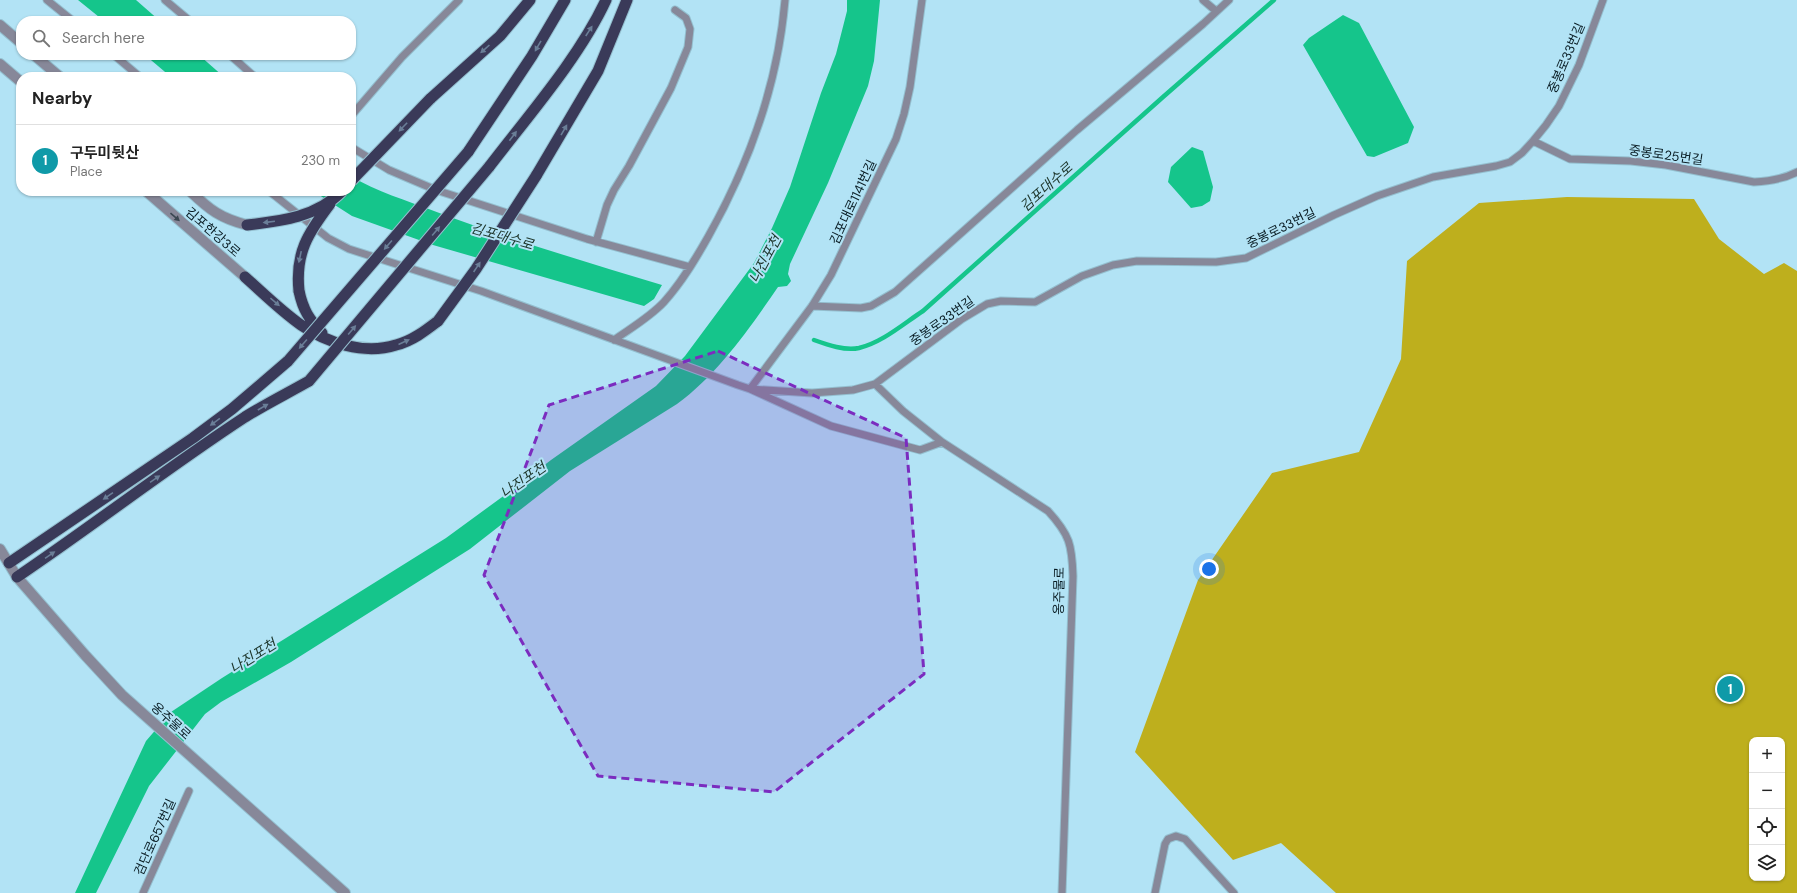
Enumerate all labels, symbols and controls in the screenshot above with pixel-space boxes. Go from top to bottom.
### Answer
search box [16,16,356,60]
street label: 중봉로33번길 [1543,20,1589,96]
one-way arrow [585,26,593,36]
icon: search [30,27,52,49]
text: Search here [62,28,145,48]
one-way arrow [535,40,542,52]
one-way arrow [480,44,490,54]
text: Nearby [32,87,92,109]
one-way arrow [398,122,408,132]
one-way arrow [560,124,567,136]
one-way arrow [509,131,517,142]
street label: 중봉로25번길 [1628,141,1704,169]
text: 구두미뒷산 [70,143,139,163]
text: 1 [43,152,47,169]
text: 230 m [301,152,340,169]
street label: 김포대로1141번길 [826,157,880,247]
water label: 김포대수로 [1016,158,1077,215]
text: Place [70,163,102,180]
street label: 김포한강3로 [182,203,244,261]
street label: 중봉로33번길 [1243,204,1319,252]
one-way arrow [170,212,180,221]
water label: 김포대수로 [469,218,537,254]
one-way arrow [263,219,275,225]
one-way arrow [431,225,440,236]
water label: 나진포천 [745,231,786,286]
one-way arrow [384,241,393,250]
one-way arrow [296,251,302,264]
one-way arrow [474,261,481,272]
street label: 중봉로33번길 [906,292,978,350]
one-way arrow [269,298,280,307]
one-way arrow [347,324,356,335]
one-way arrow [298,339,308,349]
one-way arrow [399,339,410,345]
one-way arrow [257,403,269,410]
one-way arrow [210,418,220,426]
water label: 나진포천 [497,457,550,502]
one-way arrow [150,475,160,483]
one-way arrow [103,492,113,500]
one-way arrow [44,551,55,559]
your location [1199,559,1219,579]
street label: 옹주물로 [1050,567,1068,615]
water label: 나진포천 [226,634,281,677]
pin: 1 [1717,674,1743,704]
street label: 옹주물로 [148,699,194,743]
map controls [1749,737,1785,881]
button: + [1749,737,1785,773]
button: − [1749,773,1785,809]
street label: 검단로657번길 [130,796,180,878]
button: locate [1749,809,1785,845]
button: layers [1749,845,1785,881]

